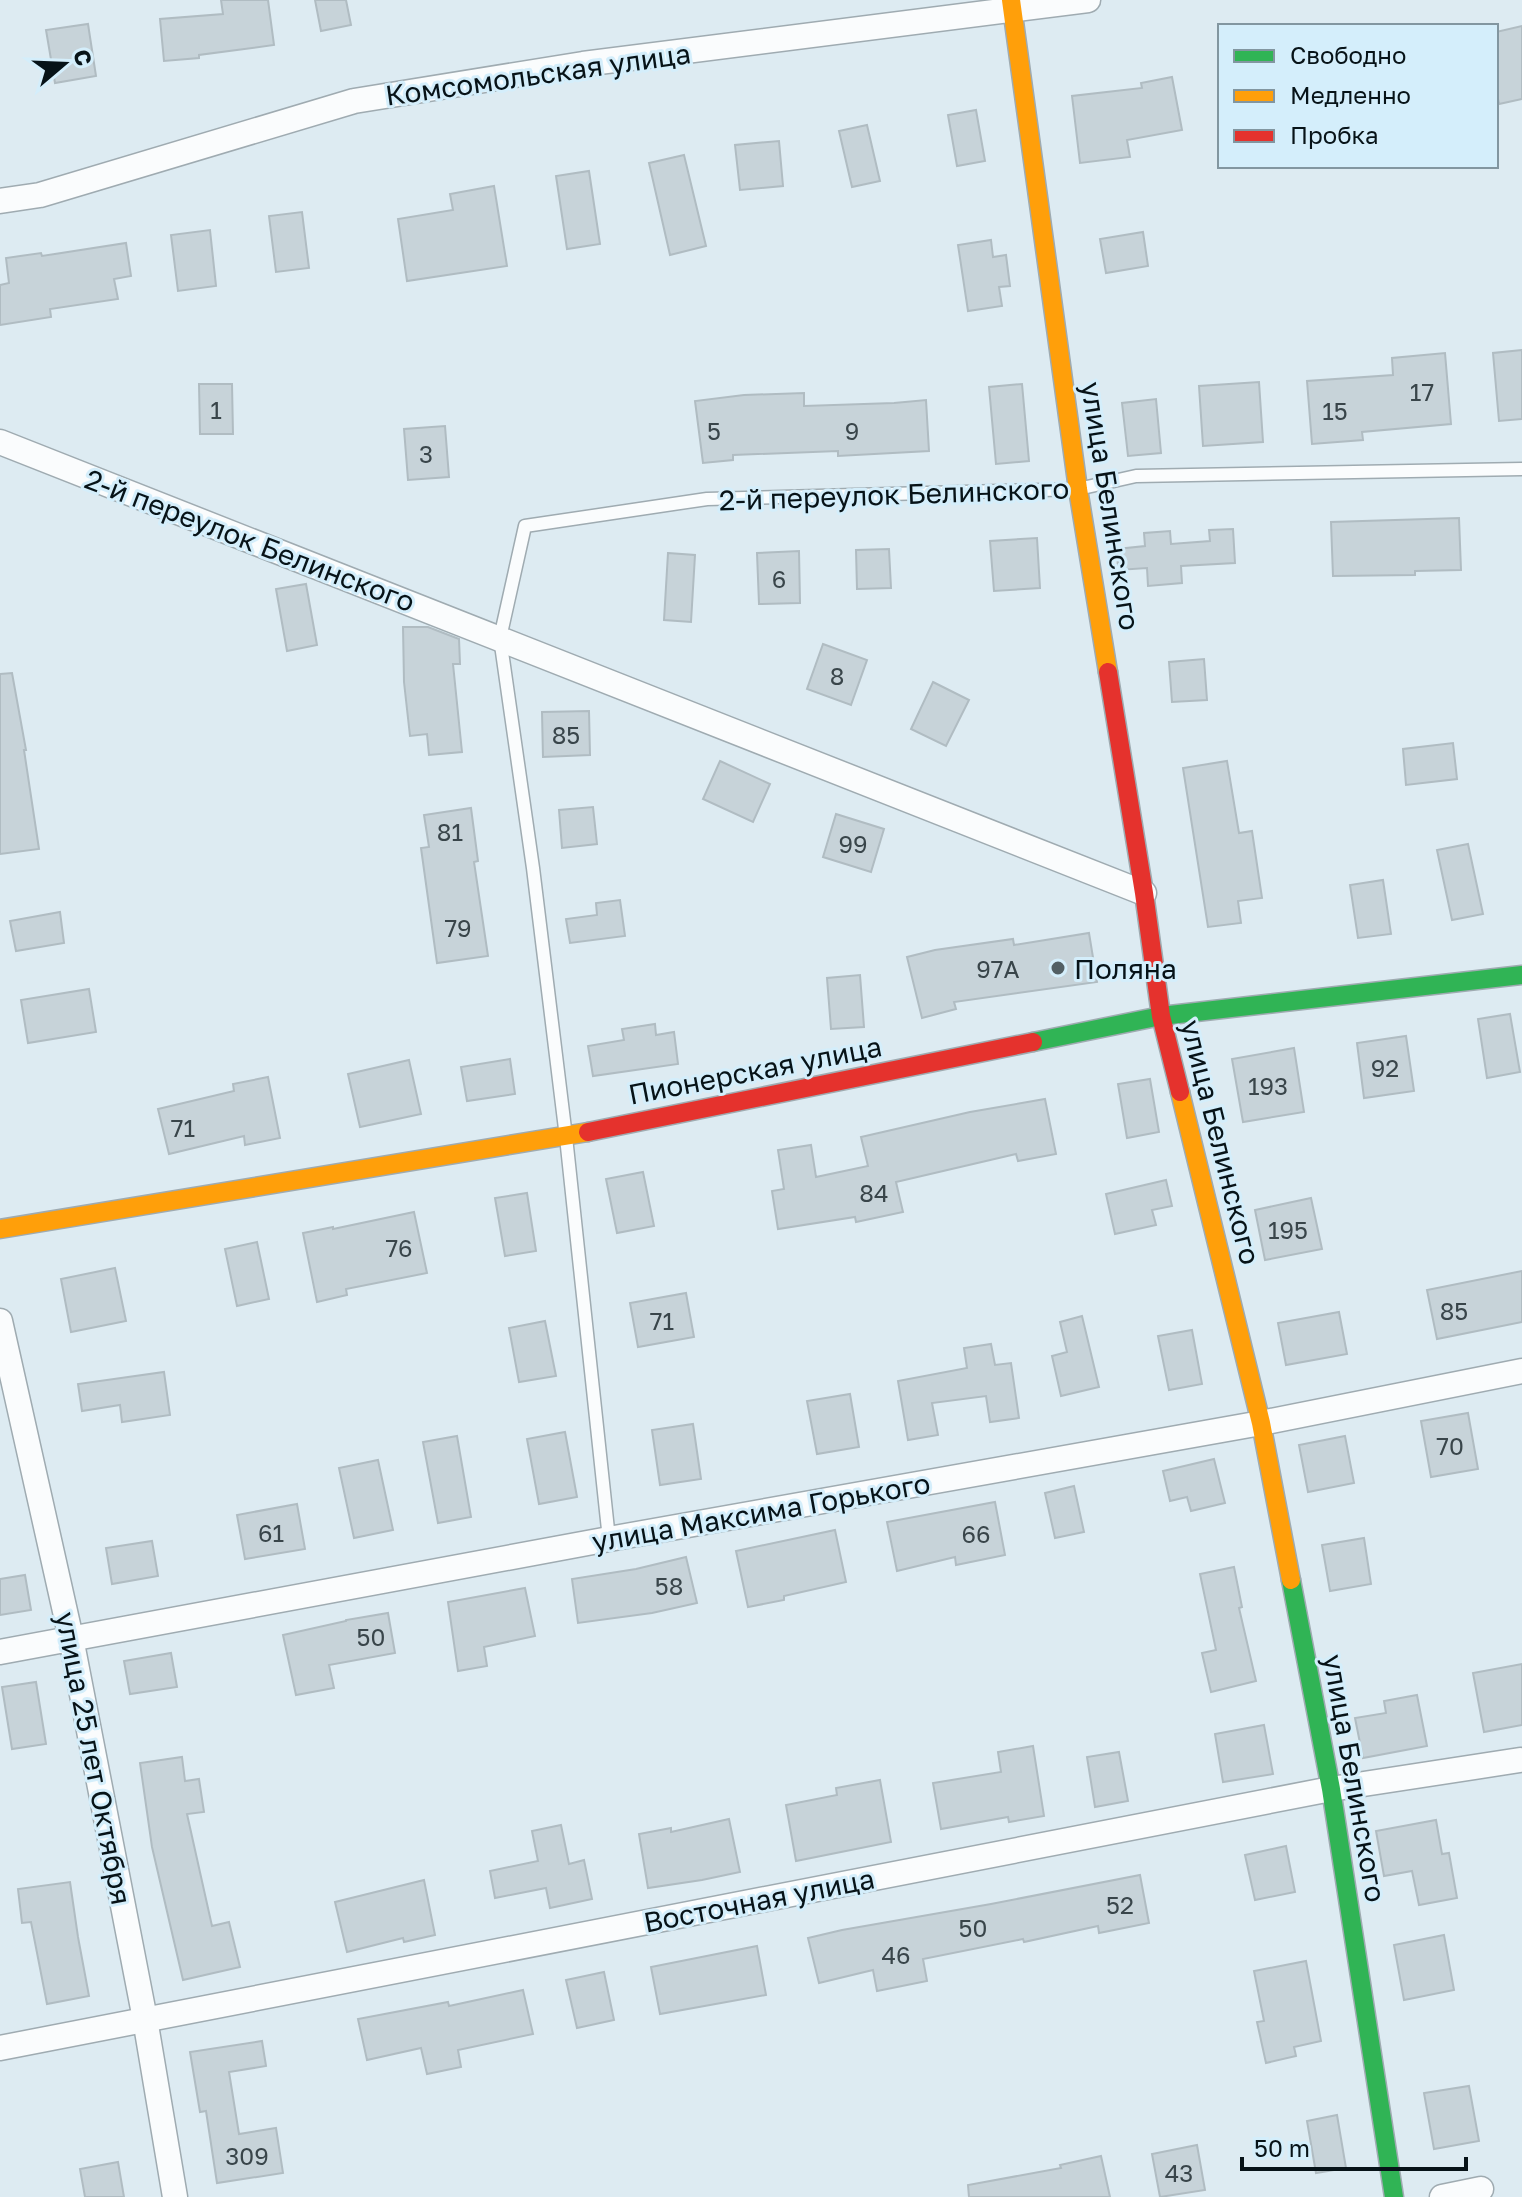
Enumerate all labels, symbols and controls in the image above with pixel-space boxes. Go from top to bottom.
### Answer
north arrow [24,24,104,104]
legend [1218,24,1498,168]
street label: Комсомольская улица [383,36,693,112]
text: Свободно [1290,40,1406,69]
text: С [68,46,99,69]
text: Медленно [1290,80,1411,109]
text: Пробка [1290,120,1379,149]
house number: 17 [1410,377,1434,406]
street label: улица Белинского [1075,379,1147,633]
house number: 1 [210,395,222,424]
house number: 15 [1322,396,1348,425]
house number: 5 [707,416,721,445]
house number: 9 [845,416,859,445]
house number: 3 [419,439,433,468]
street label: 2-й переулок Белинского [81,462,419,618]
street label: 2-й переулок Белинского [718,471,1070,517]
house number: 6 [772,564,786,593]
house number: 8 [830,661,844,690]
house number: 85 [552,720,580,749]
house number: 81 [437,817,463,846]
house number: 99 [838,829,868,858]
house number: 79 [444,913,472,942]
place label: Поляна [1074,952,1177,985]
house number: 97А [976,954,1020,983]
marker: Поляна [1049,959,1067,977]
street label: улица Белинского [1175,1016,1267,1268]
street label: Пионерская улица [626,1029,884,1111]
house number: 92 [1371,1053,1399,1082]
house number: 193 [1248,1071,1288,1100]
house number: 71 [171,1113,195,1142]
house number: 84 [859,1178,889,1207]
house number: 195 [1268,1215,1308,1244]
house number: 76 [385,1233,413,1262]
house number: 85 [1440,1296,1468,1325]
house number: 71 [650,1306,674,1335]
house number: 70 [1436,1431,1464,1460]
street label: улица Максима Горького [589,1466,933,1558]
house number: 61 [258,1518,284,1547]
house number: 66 [961,1519,991,1548]
house number: 58 [655,1571,683,1600]
street label: улица 25 лет Октября [49,1609,139,1907]
house number: 50 [357,1622,385,1651]
street label: улица Белинского [1317,1651,1393,1905]
street label: Восточная улица [641,1861,877,1939]
house number: 52 [1106,1890,1134,1919]
house number: 50 [959,1913,987,1942]
house number: 46 [881,1940,911,1969]
scale bar [1242,2121,1466,2171]
text: 50 m [1254,2133,1310,2162]
house number: 309 [225,2141,269,2170]
house number: 43 [1165,2158,1193,2187]

